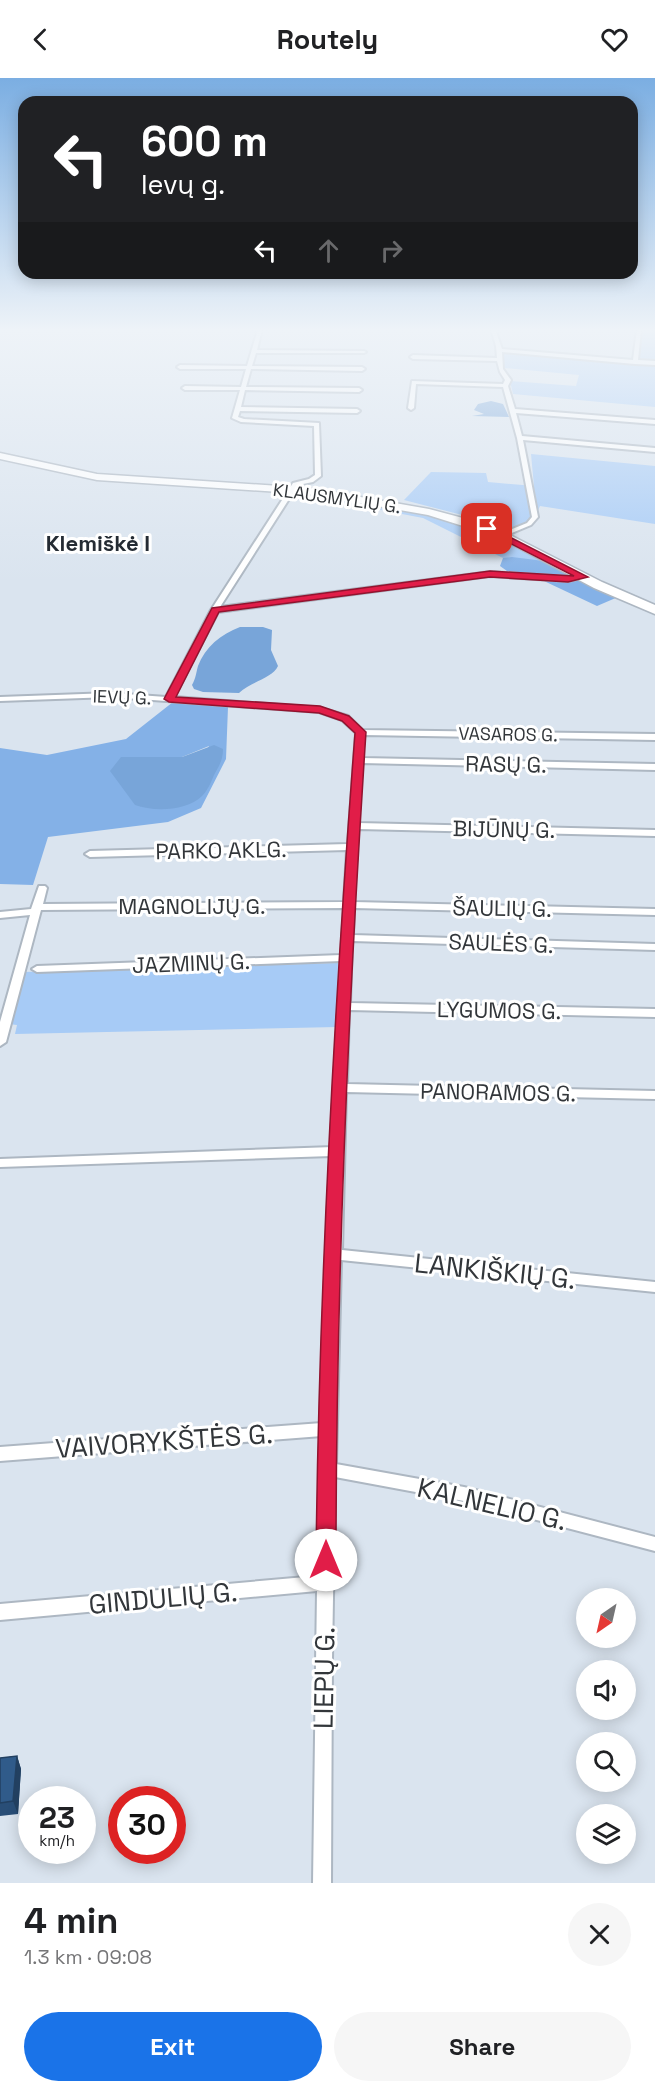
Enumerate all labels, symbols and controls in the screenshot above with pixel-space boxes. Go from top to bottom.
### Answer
text: Routely [277,22,378,57]
icon: back [24,23,57,56]
icon: heart [598,23,631,56]
text: 600 m [141,115,268,168]
icon: left [42,120,120,198]
text: Ievų g. [141,167,225,202]
icon: left [249,234,282,267]
icon: ahead [312,234,345,267]
icon: right [375,234,408,267]
street label: KLAUSMYLIŲ G. [272,478,402,518]
pin [461,503,512,554]
icon: arrive [470,512,503,545]
district label: Klemiškė I [46,529,150,557]
street label: IEVŲ G. [92,684,152,710]
street label: VASAROS G. [458,722,558,746]
street label: RASŲ G. [465,749,547,779]
street label: BIJŪNŲ G. [452,814,556,844]
street label: PARKO AKLG. [155,835,287,865]
street label: MAGNOLIJŲ G. [118,892,266,920]
street label: ŠAULIŲ G. [452,893,552,923]
street label: SAULĖS G. [448,927,554,959]
street label: JAZMINŲ G. [131,947,251,979]
street label: LYGUMOS G. [437,995,561,1025]
street label: PANORAMOS G. [420,1077,576,1107]
street label: LANKIŠKIŲ G. [413,1245,577,1297]
street label: VAIVORYKŠTĖS G. [54,1416,274,1466]
street label: KALNELIO G. [414,1470,570,1538]
position arrow [294,1528,358,1592]
street label: GINDULIŲ G. [87,1574,239,1622]
north arrow [576,1588,636,1648]
map controls [576,1588,636,1864]
street label: LIEPŲ G. [306,1627,342,1729]
button: sound [576,1660,636,1720]
button: search [576,1732,636,1792]
speed limit sign: 30 [108,1786,186,1864]
text: 23 [39,1798,75,1837]
button: layers [576,1804,636,1864]
text: km/h [39,1831,75,1850]
text: 4 min [24,1898,119,1944]
button: close [568,1903,631,1966]
text: 1.3 km · 09:08 [24,1944,152,1970]
button: Exit [24,2012,322,2081]
button: Share [334,2012,631,2081]

